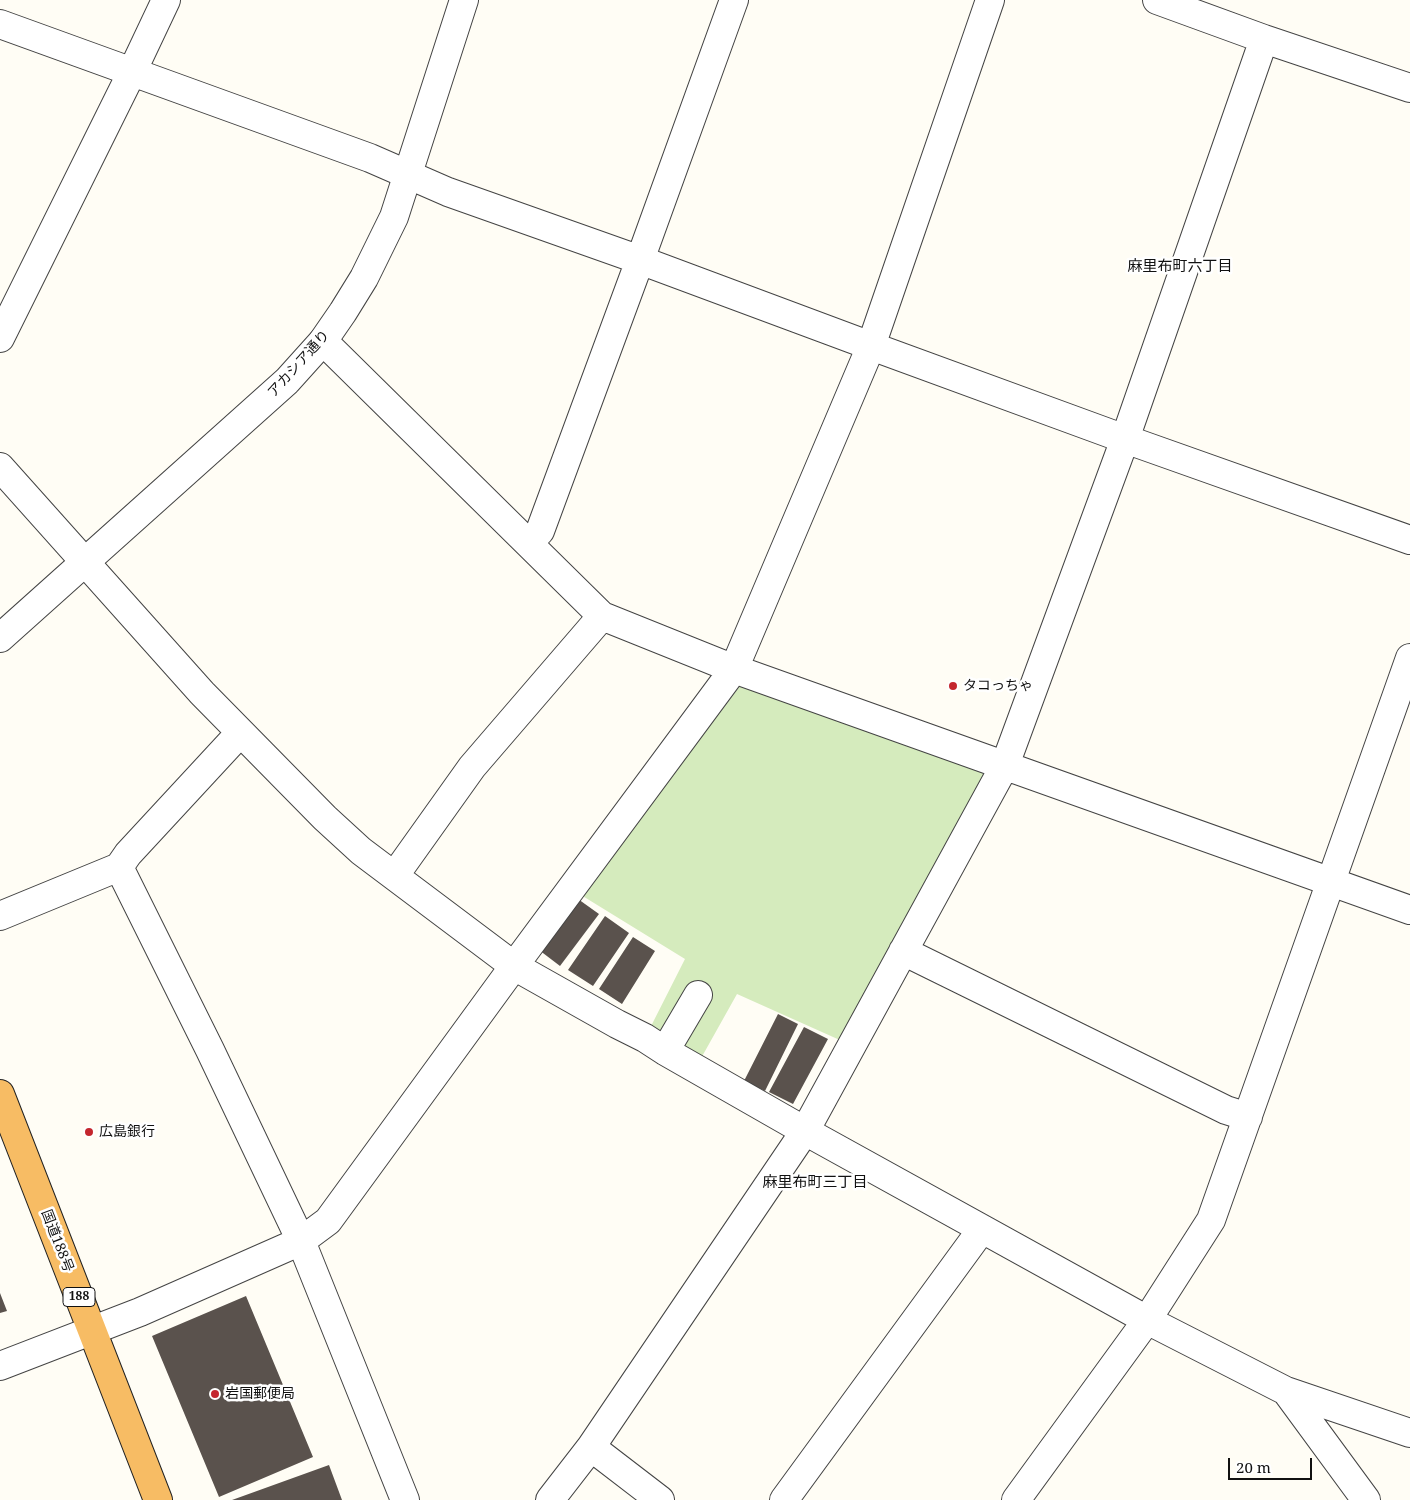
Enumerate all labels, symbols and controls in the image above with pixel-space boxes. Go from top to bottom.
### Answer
district label: 麻里布町六丁目 [1128,258,1232,276]
street label: アカシア通り [265,327,333,401]
place label: タコっちゃ [963,678,1033,694]
marker: タコっちゃ [947,680,959,692]
place label: 広島銀行 [99,1124,155,1140]
marker: 広島銀行 [83,1126,95,1138]
district label: 麻里布町三丁目 [763,1174,867,1192]
street label: 国道188号 [37,1207,77,1275]
road number: 188 [63,1288,95,1306]
place label: 岩国郵便局 [225,1386,295,1402]
marker: 岩国郵便局 [209,1388,221,1400]
scale bar [1230,1448,1314,1480]
text: 20 m [1236,1457,1271,1477]

